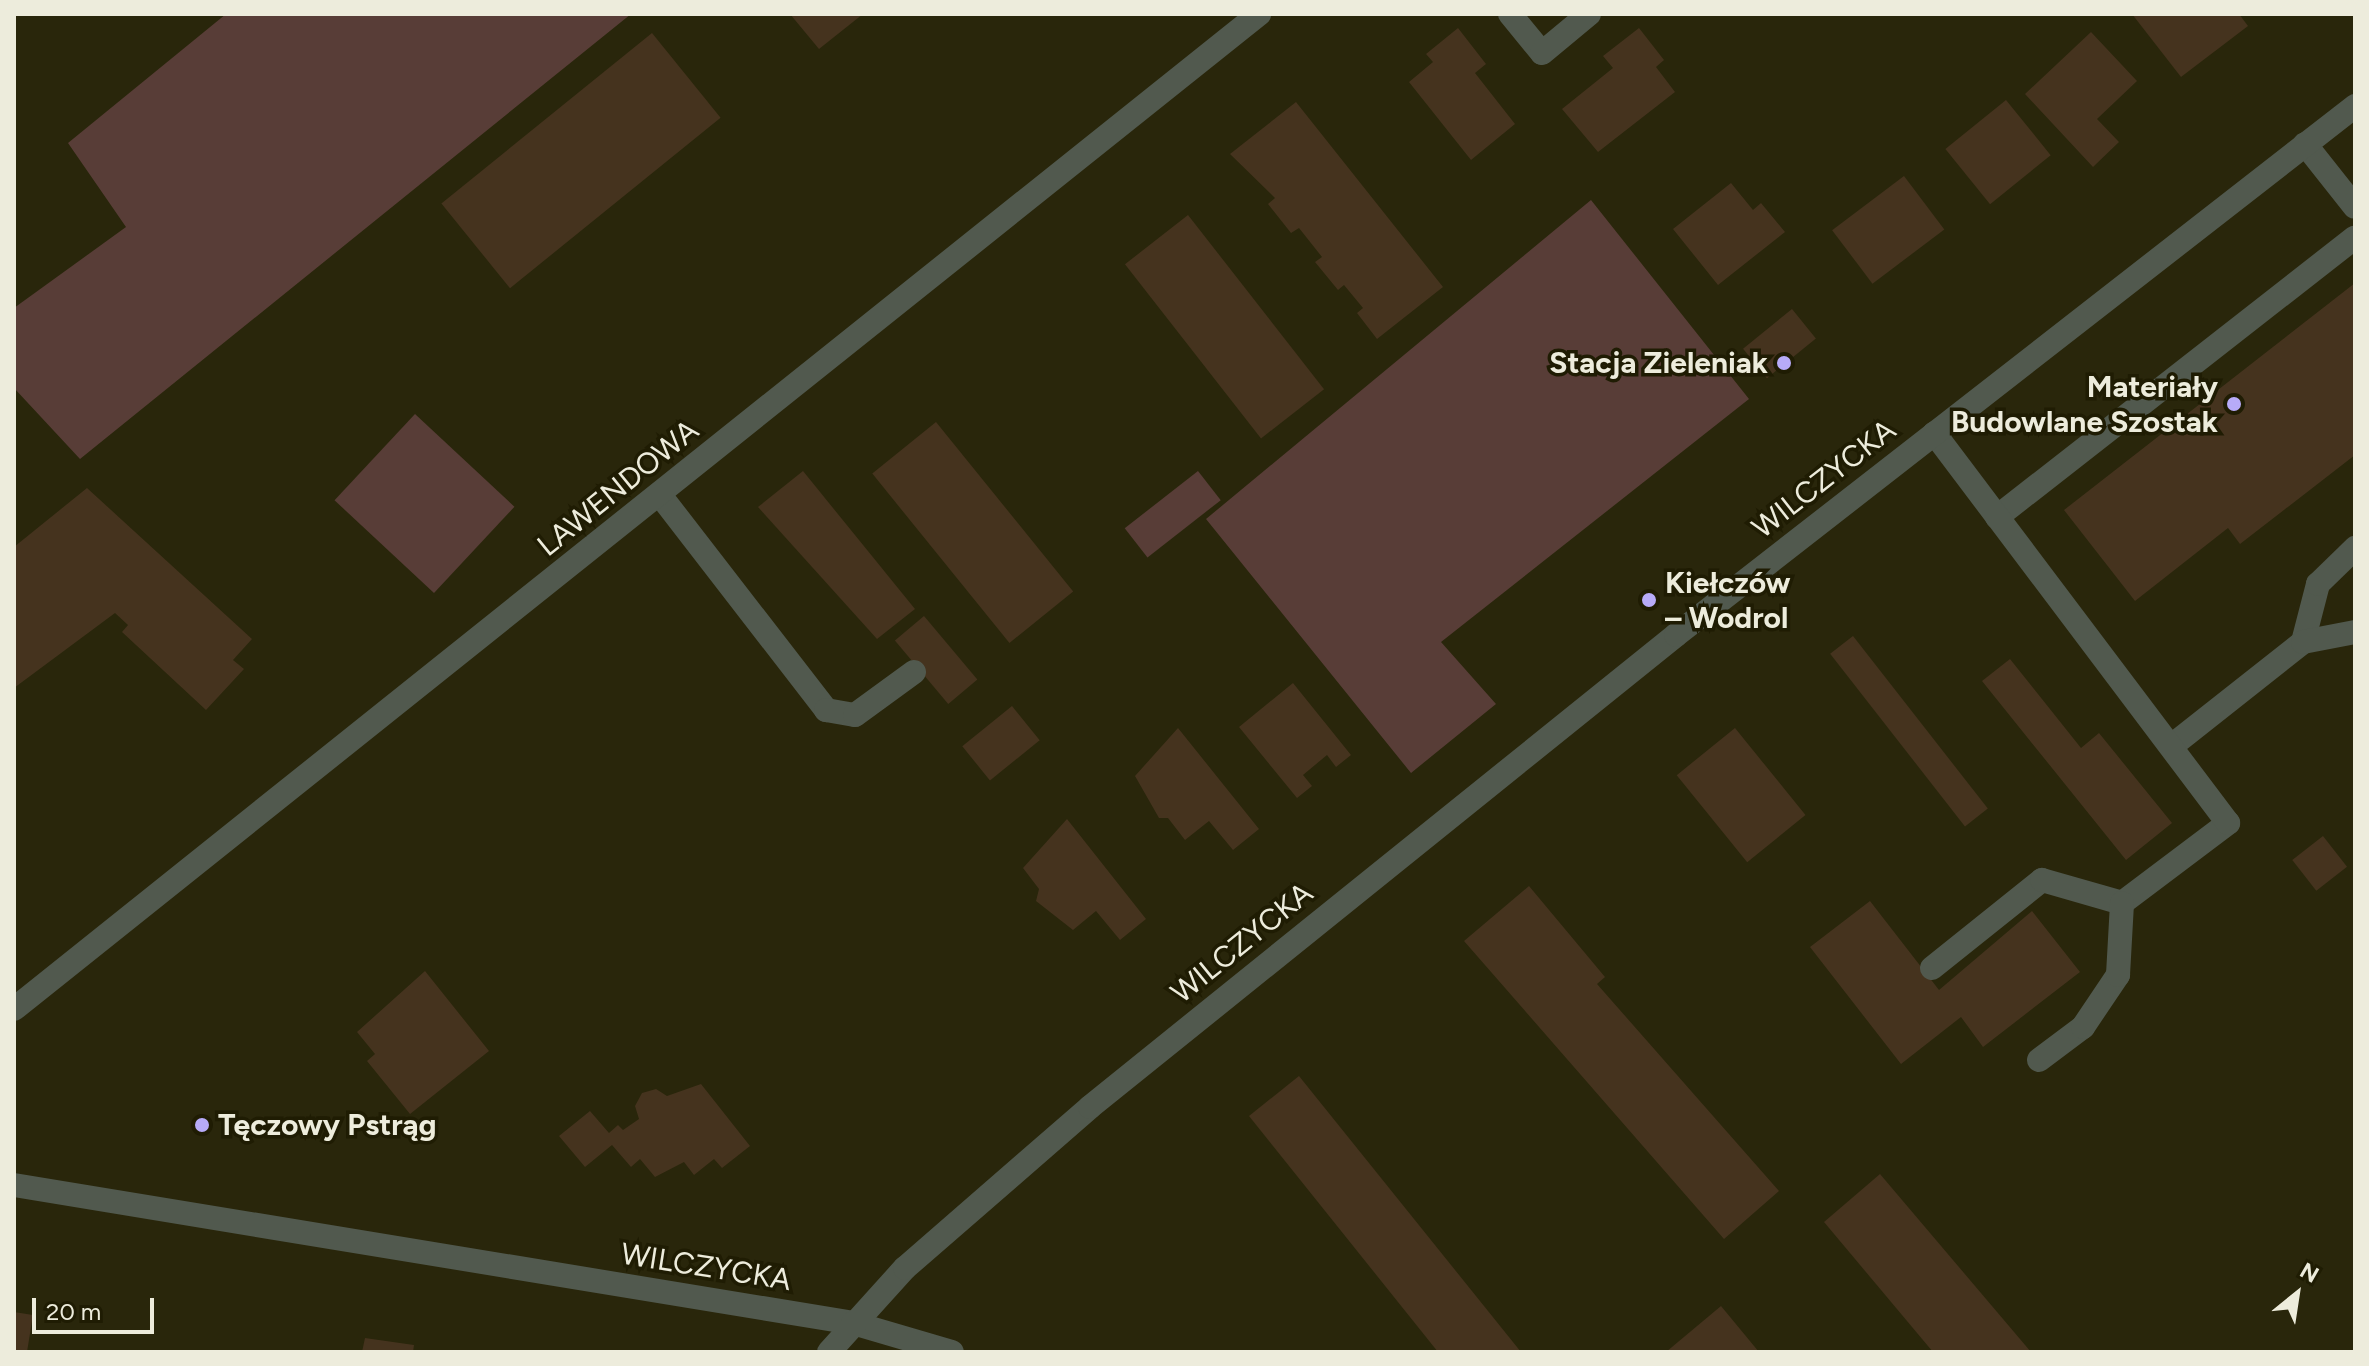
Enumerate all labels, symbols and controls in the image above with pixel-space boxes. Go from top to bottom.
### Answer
place label: Stacja Zieleniak [1549,345,1768,381]
marker: Stacja Zieleniak [1775,354,1793,372]
place label: Materiały Budowlane Szostak [1951,369,2218,440]
marker: Materiały Budowlane Szostak [2225,395,2243,413]
street label: LAWENDOWA [530,412,706,564]
street label: WILCZYCKA [1745,412,1903,546]
place label: Kiełczów – Wodrol [1665,565,1791,636]
marker: Kiełczów – Wodrol [1640,591,1658,609]
street label: WILCZYCKA [1164,875,1320,1011]
place label: Tęczowy Pstrąg [218,1107,436,1143]
marker: Tęczowy Pstrąg [193,1116,211,1134]
street label: WILCZYCKA [618,1236,794,1298]
north arrow [2257,1254,2337,1334]
text: N [2295,1257,2323,1289]
scale bar [36,1282,158,1332]
text: 20 m [46,1297,101,1326]

